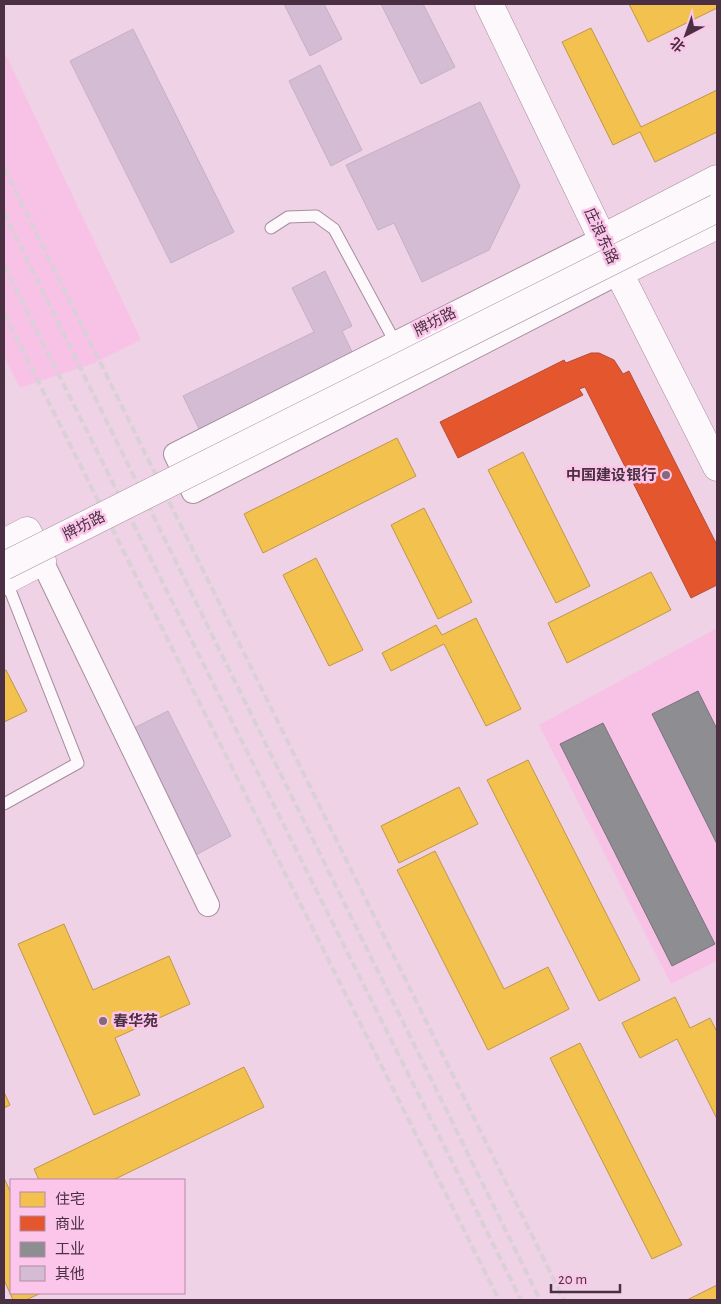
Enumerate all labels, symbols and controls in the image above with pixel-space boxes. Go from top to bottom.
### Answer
north arrow [661,10,711,60]
text: 北 [668,34,688,55]
street label: 庄浪东路 [582,205,621,266]
street label: 牌坊路 [411,303,458,339]
place label: 中国建设银行 [566,467,656,483]
marker: 中国建设银行 [660,469,672,481]
street label: 牌坊路 [60,507,107,543]
place label: 春华苑 [113,1012,158,1029]
marker: 春华苑 [97,1015,109,1027]
legend [10,1179,185,1294]
text: 住宅 [55,1191,85,1207]
text: 商业 [55,1216,85,1232]
text: 工业 [55,1241,85,1257]
scale bar [551,1262,620,1294]
text: 其他 [55,1266,85,1282]
text: 20 m [558,1272,587,1287]

